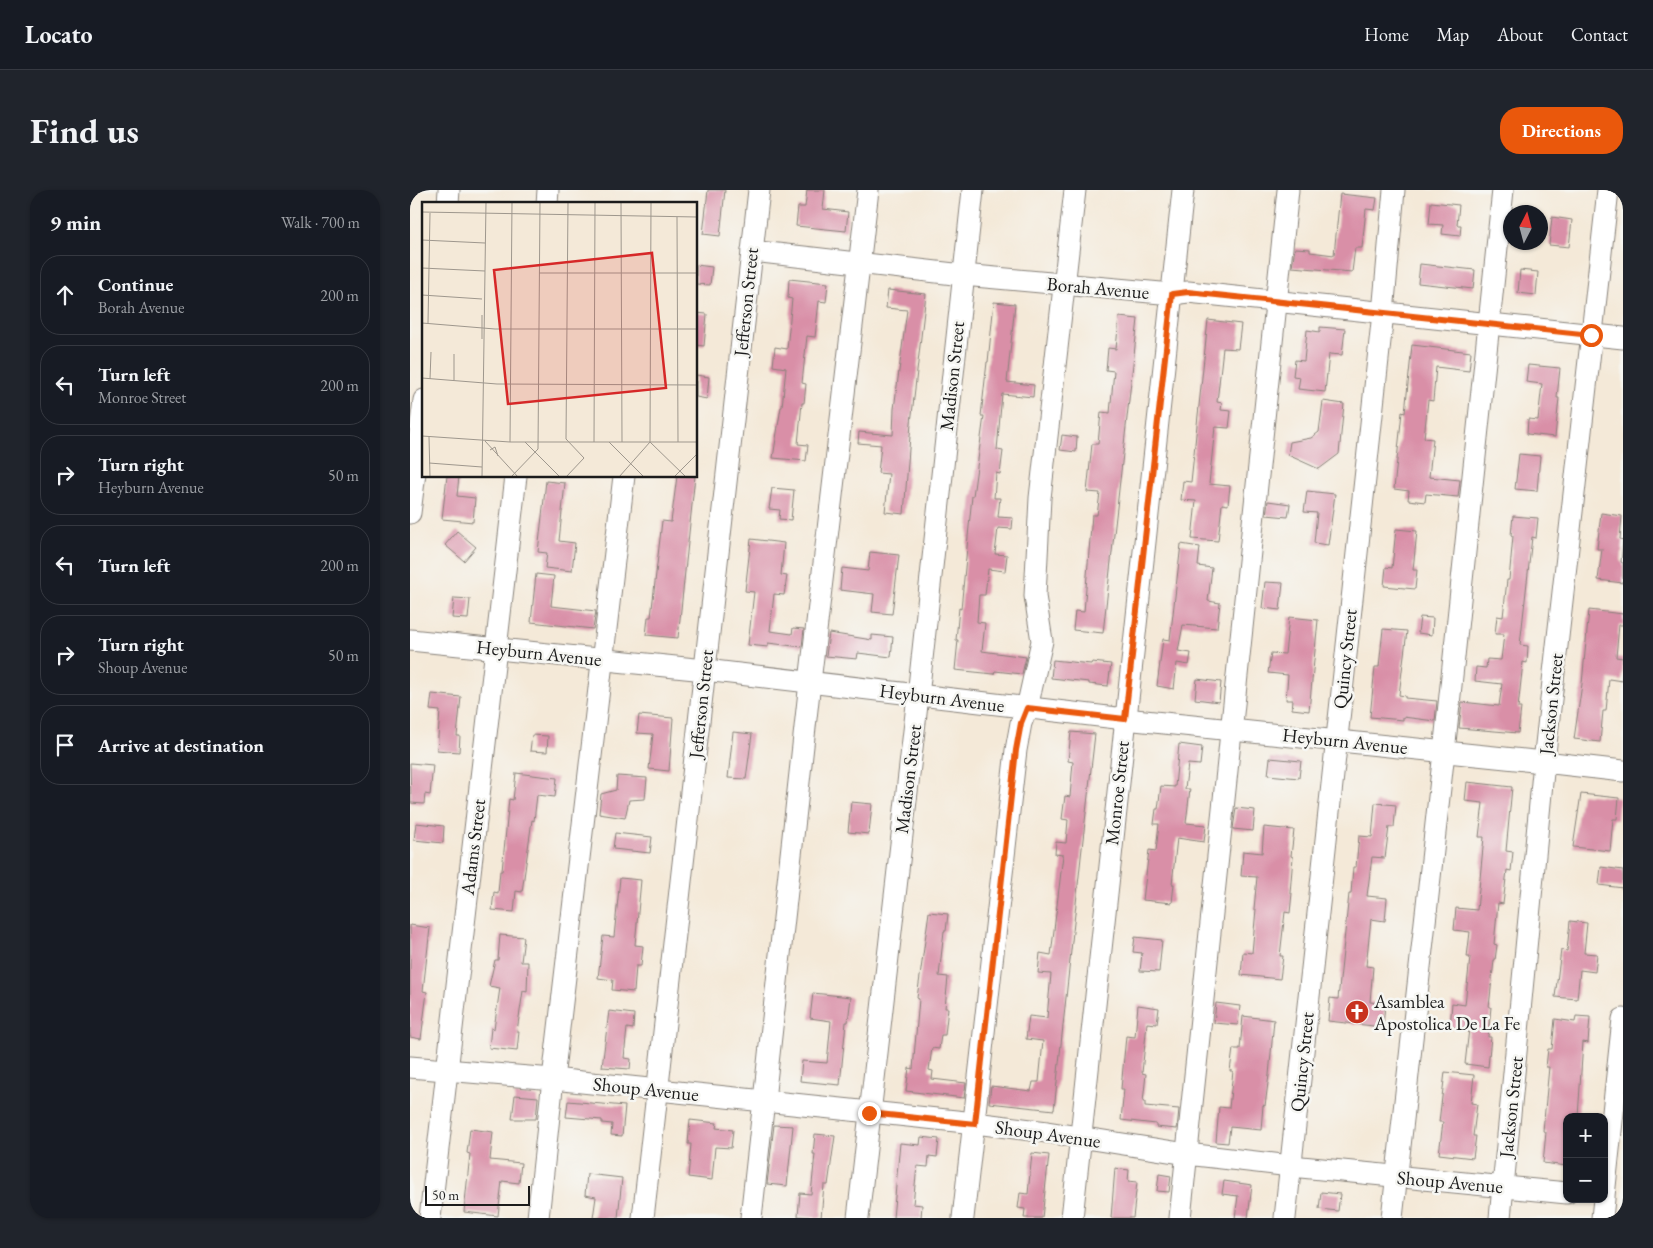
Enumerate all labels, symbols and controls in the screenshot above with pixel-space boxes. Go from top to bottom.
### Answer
text: Locato [25,19,93,50]
text: Home [1364,23,1409,46]
text: Map [1437,23,1469,46]
text: About [1497,23,1543,46]
text: Contact [1571,23,1628,46]
button: Directions [1500,107,1623,154]
text: Find us [30,108,139,153]
inset map [422,202,698,478]
north arrow [1503,205,1548,250]
text: 9 min [50,209,101,236]
text: Walk · 700 m [281,212,360,233]
street label: Jefferson Street [728,246,764,360]
street label: Borah Avenue [1046,271,1150,305]
text: Continue [98,272,173,297]
icon: ahead [51,281,79,309]
text: 200 m [320,285,359,306]
text: Borah Avenue [98,297,184,318]
street label: Madison Street [934,320,970,432]
route start [1580,324,1603,347]
text: Turn left [98,362,170,387]
icon: left [51,371,79,399]
text: 200 m [320,375,359,396]
text: Monroe Street [98,387,186,408]
text: Turn right [98,452,184,477]
icon: right [51,461,79,489]
text: 50 m [328,465,359,486]
text: Heyburn Avenue [98,477,204,498]
icon: left [51,551,79,579]
text: Turn left [98,553,170,578]
text: 200 m [320,555,359,576]
street label: Quincy Street [1327,608,1363,710]
text: Turn right [98,632,184,657]
street label: Heyburn Avenue [475,634,603,672]
icon: right [51,641,79,669]
text: 50 m [328,645,359,666]
street label: Jefferson Street [683,648,719,762]
street label: Jackson Street [1533,652,1569,758]
text: Shoup Avenue [98,657,187,678]
street label: Heyburn Avenue [878,678,1006,718]
street label: Heyburn Avenue [1281,722,1409,760]
street label: Madison Street [889,723,927,835]
icon: arrive [51,731,79,759]
text: Arrive at destination [98,733,264,758]
street label: Monroe Street [1099,740,1135,846]
street label: Adams Street [455,797,491,898]
place label: Asamblea Apostolica De La Fe [1373,989,1520,1036]
church icon: Asamblea Apostolica De La Fe [1344,999,1370,1025]
street label: Quincy Street [1284,1011,1320,1113]
street label: Jackson Street [1493,1055,1529,1161]
street label: Shoup Avenue [592,1071,700,1107]
route end [858,1102,881,1125]
map controls [1563,1113,1608,1203]
button: + [1563,1113,1608,1158]
street label: Shoup Avenue [994,1114,1102,1154]
button: − [1563,1158,1608,1203]
street label: Shoup Avenue [1396,1165,1504,1199]
scale bar [425,1183,530,1206]
text: 50 m [432,1186,459,1204]

